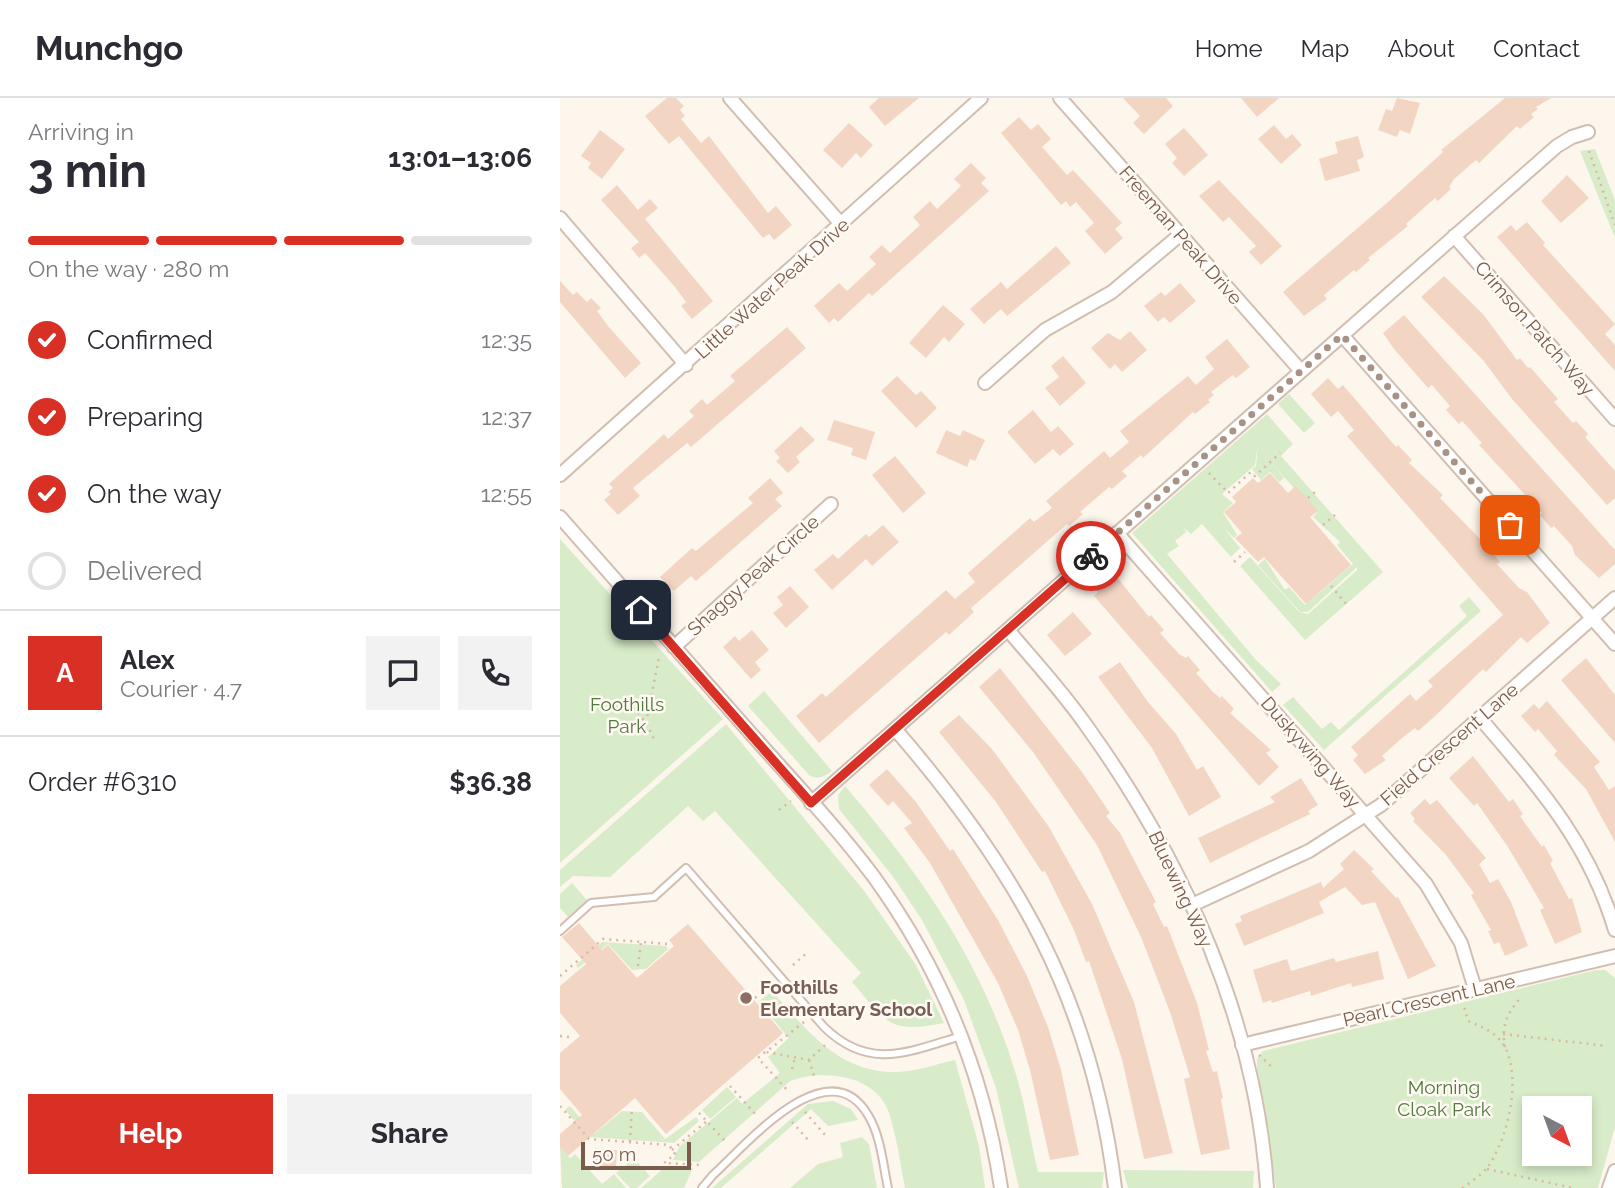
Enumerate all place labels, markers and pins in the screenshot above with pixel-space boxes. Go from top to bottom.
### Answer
pin [1480,495,1540,555]
pin [611,580,671,640]
place label: Foothills Elementary School [760,976,933,1020]
marker: Foothills Elementary School [738,990,754,1006]

